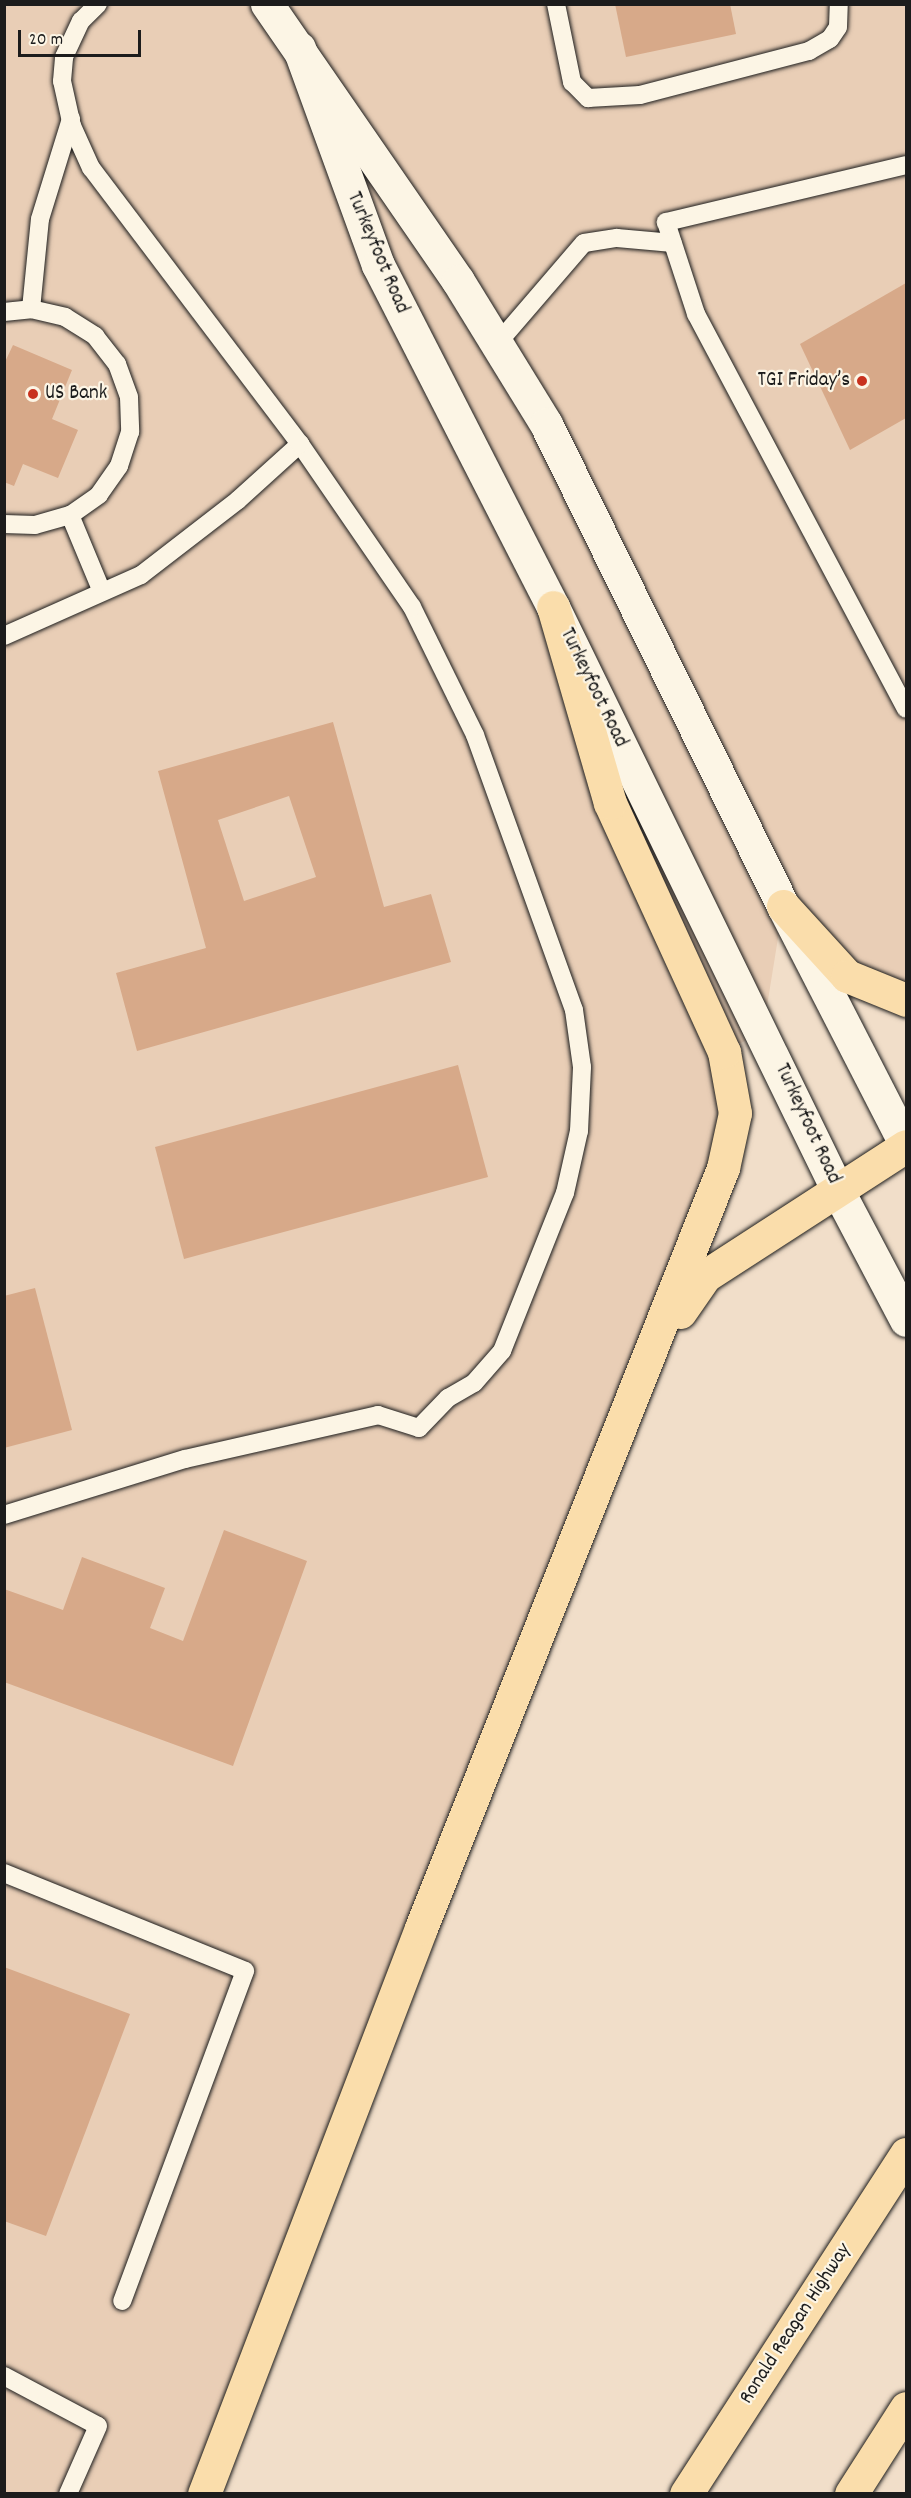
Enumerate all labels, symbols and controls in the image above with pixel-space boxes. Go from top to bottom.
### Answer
scale bar [21,18,144,56]
text: 20 m [29,28,63,53]
street label: Turkeyfoot Road [340,188,414,318]
place label: TGI Friday’s [757,368,850,394]
marker: TGI Friday’s [855,374,869,388]
place label: US Bank [45,381,107,407]
marker: US Bank [26,387,40,401]
street label: Turkeyfoot Road [553,624,633,752]
street label: Turkeyfoot Road [768,1060,846,1188]
street label: Ronald Reagan Highway [735,2239,857,2409]

